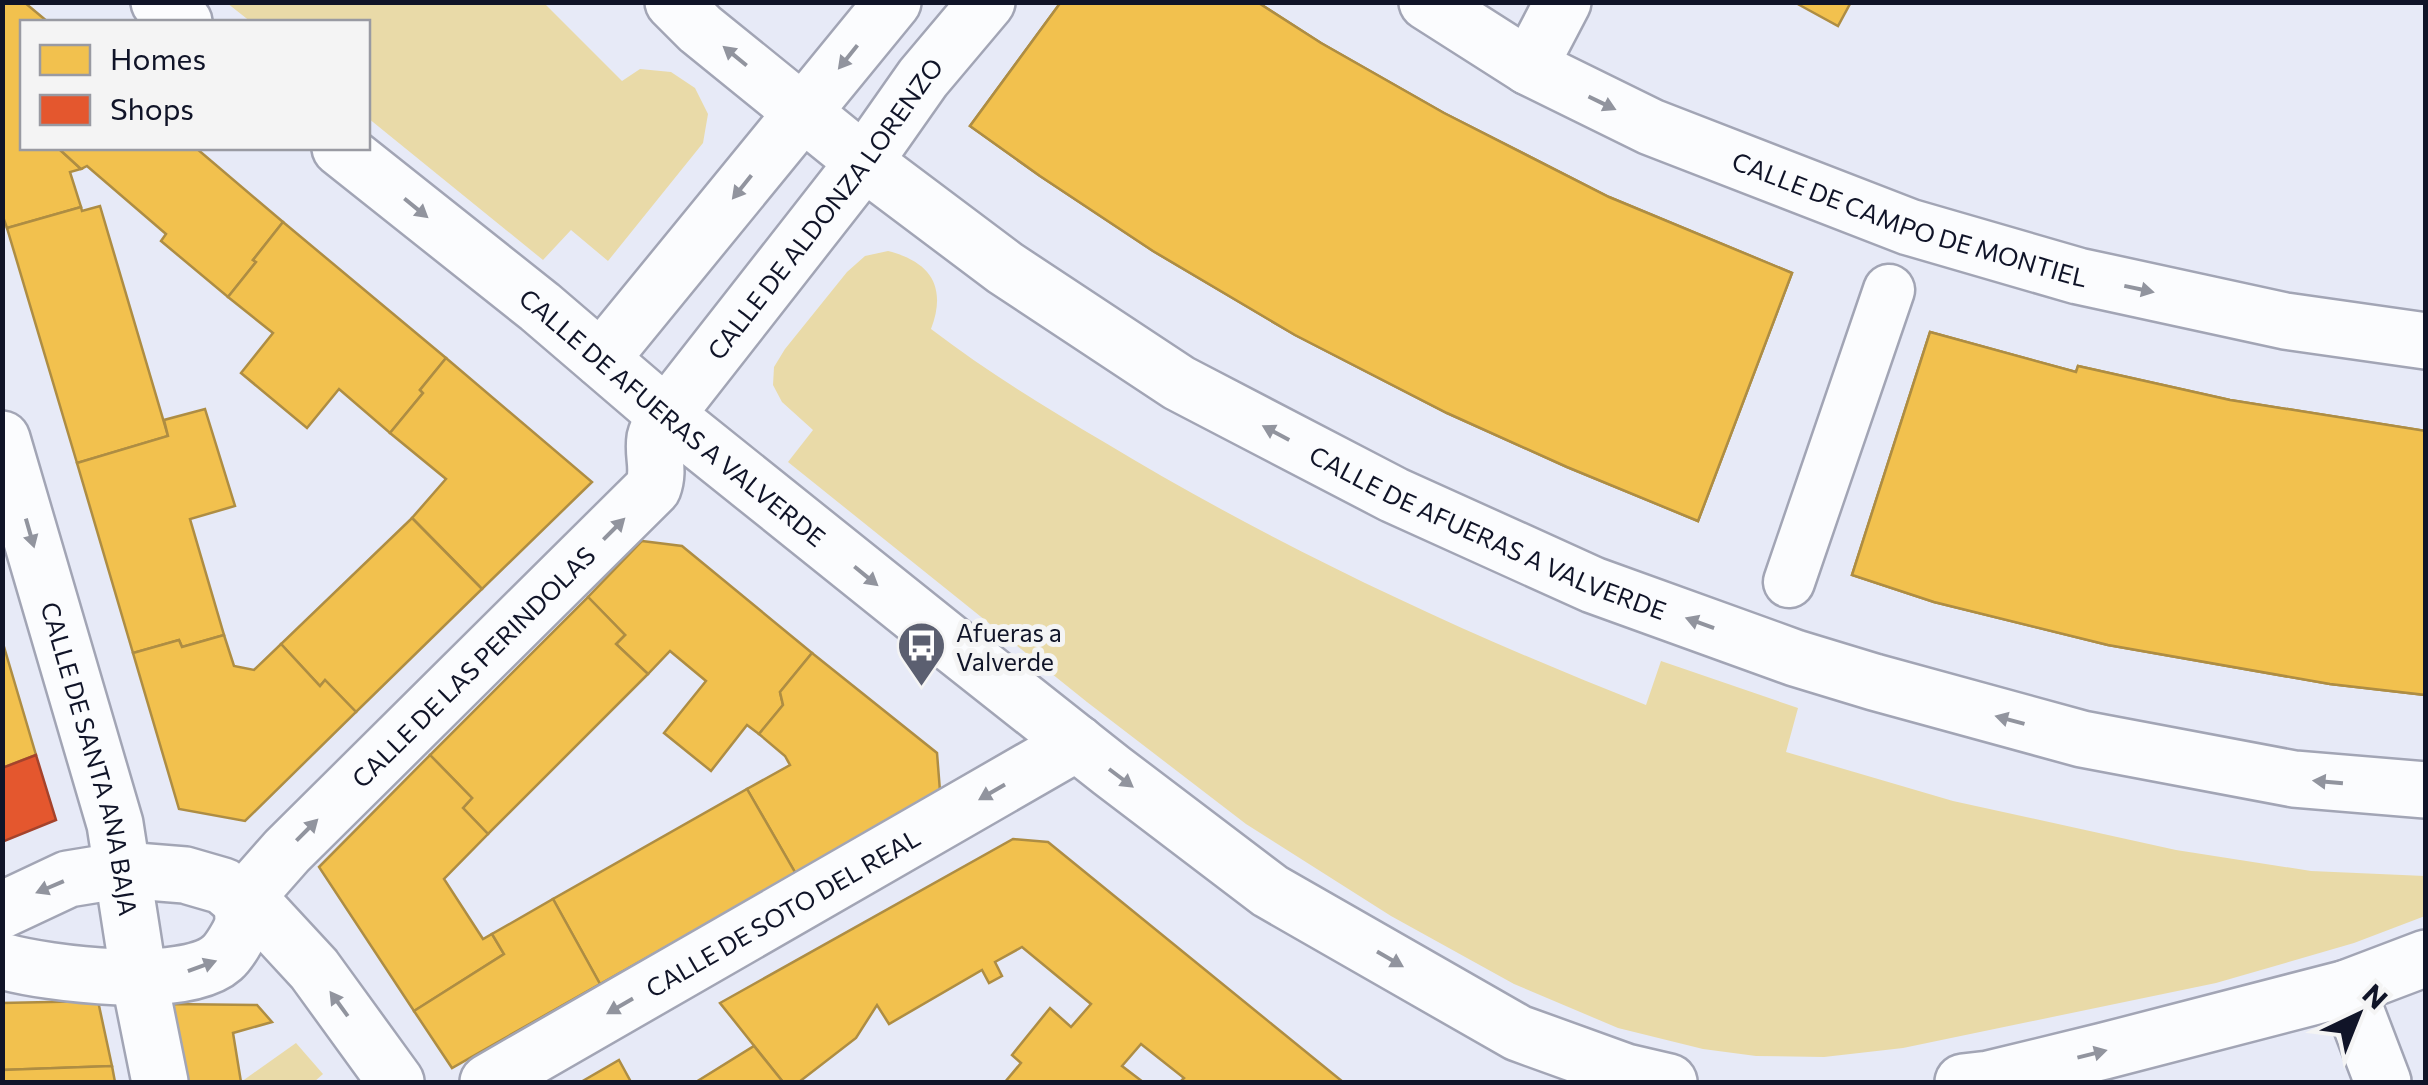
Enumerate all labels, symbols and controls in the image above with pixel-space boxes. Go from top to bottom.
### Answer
legend [20,20,370,150]
text: Homes [110,39,206,76]
one-way arrow [838,44,859,69]
one-way arrow [722,46,747,67]
street label: CALLE DE ALDONZA LORENZO [701,52,949,365]
text: Shops [110,89,194,126]
one-way arrow [1588,94,1617,111]
street label: CALLE DE CAMPO DE MONTIEL [1728,145,2090,293]
one-way arrow [732,174,753,199]
one-way arrow [404,197,429,218]
street label: CALLE DE AFUERAS A VALVERDE [514,282,832,552]
one-way arrow [2124,282,2155,298]
one-way arrow [1261,425,1290,442]
street label: CALLE DE AFUERAS A VALVERDE [1305,439,1670,625]
one-way arrow [601,517,625,541]
one-way arrow [23,518,38,548]
street label: CALLE DE LAS PERINDOLAS [345,540,601,793]
one-way arrow [853,565,879,586]
street label: CALLE DE SANTA ANA BAJA [36,598,144,918]
one-way arrow [1684,615,1714,630]
place label: Afueras a Valverde [956,617,1062,676]
bus stop icon: Afueras a Valverde [895,620,947,688]
one-way arrow [1994,711,2025,727]
one-way arrow [1108,767,1134,787]
one-way arrow [2312,774,2344,790]
one-way arrow [978,783,1007,800]
one-way arrow [295,819,319,843]
street label: CALLE DE SOTO DEL REAL [640,822,925,1003]
one-way arrow [35,879,65,895]
one-way arrow [1375,951,1404,968]
one-way arrow [187,958,217,973]
north arrow [2308,965,2408,1065]
text: N [2356,976,2395,1016]
one-way arrow [329,990,349,1017]
one-way arrow [606,997,634,1015]
one-way arrow [2077,1046,2108,1061]

